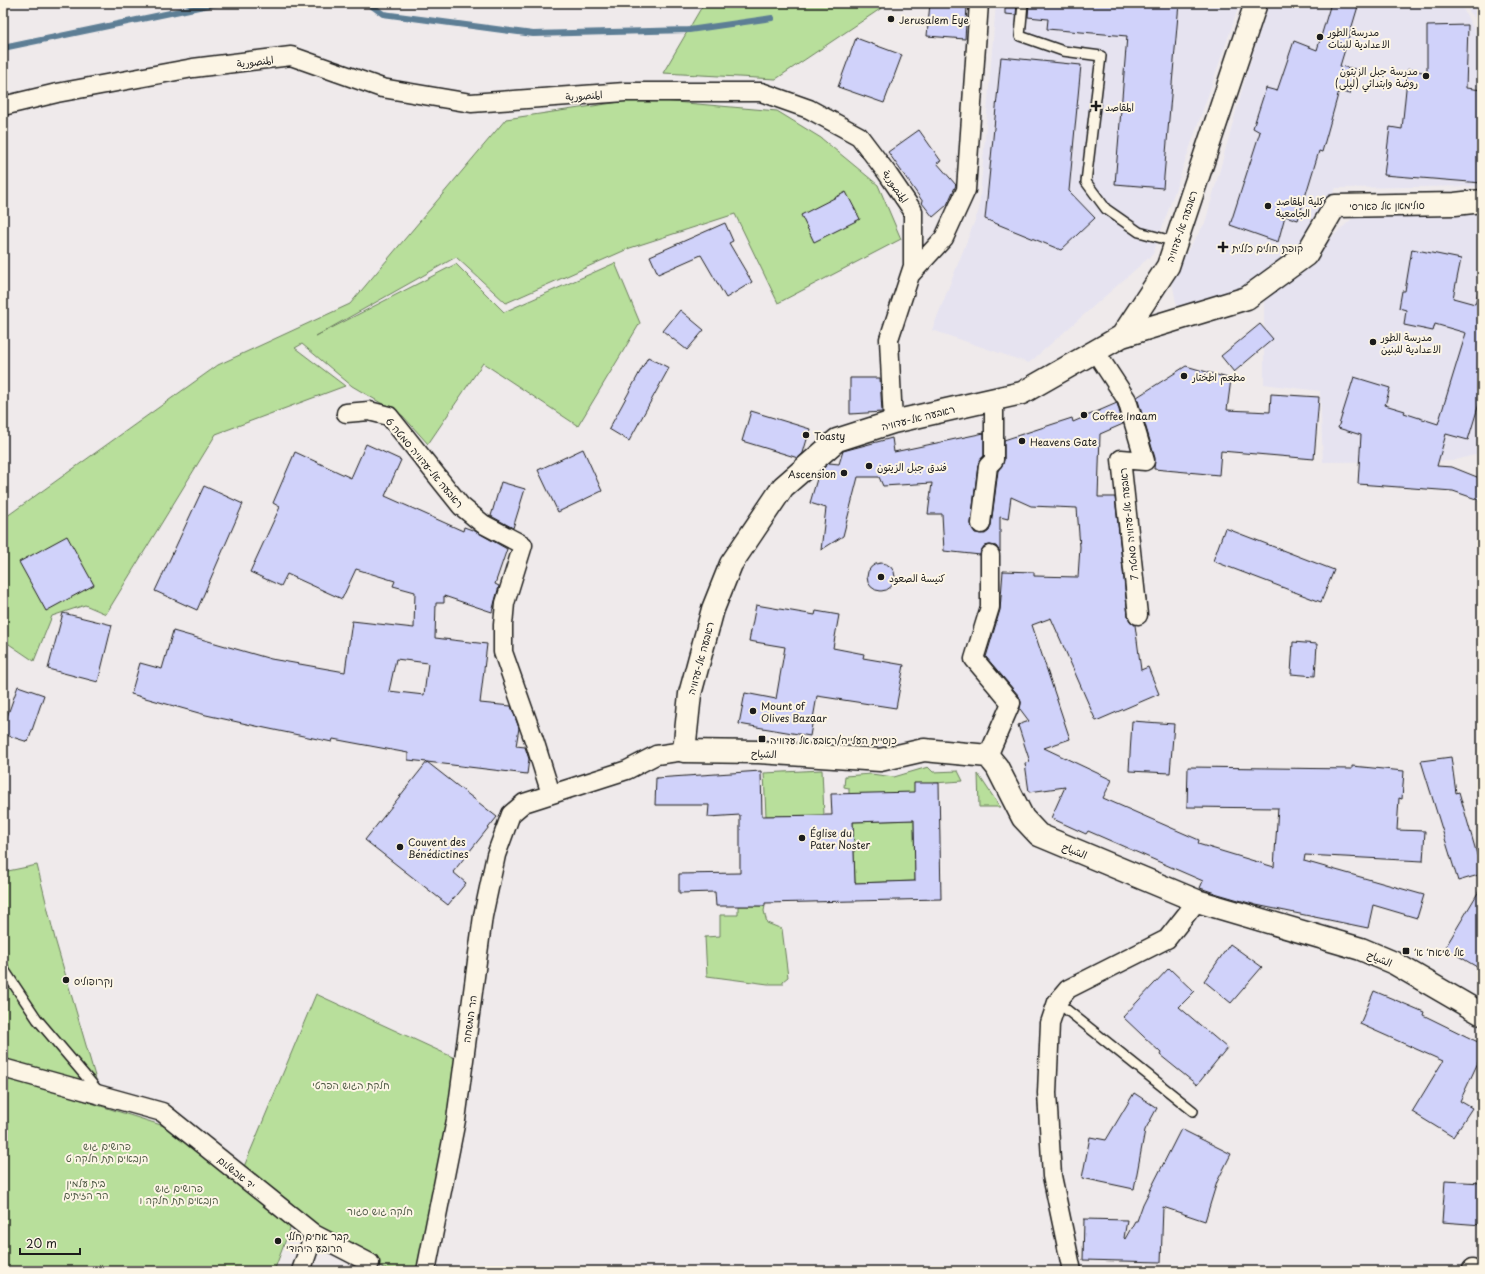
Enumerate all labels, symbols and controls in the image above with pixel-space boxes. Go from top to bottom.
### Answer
place label: Jerusalem Eye [899,12,969,27]
marker: Jerusalem Eye [886,14,896,24]
place label: مدرسة الطور الاعدادية للبنات [1327,24,1390,51]
marker: مدرسة الطور الاعدادية للبنات [1315,32,1325,42]
street label: المنصورية [236,51,274,71]
place label: مدرسة جبل الزيتون (ليلى) روضة وابتدائي [1335,63,1418,93]
marker: مدرسة جبل الزيتون (ليلى) روضة وابتدائي [1421,71,1431,81]
street label: المنصورية [565,86,603,104]
place label: المقاصد [1105,99,1134,114]
marker: المقاصد [1090,100,1102,112]
street label: المنصورية [879,166,913,206]
street label: ראבעה אל-עדוויה [1162,188,1200,264]
place label: كلية المقاصد الجامعية [1276,193,1324,220]
street label: סולימאן אל פארסי [1349,197,1425,213]
marker: كلية المقاصد الجامعية [1263,201,1273,211]
place label: קופת חולים כללית [1231,240,1303,255]
marker: קופת חולים כללית [1217,241,1229,253]
place label: مدرسة الطور الاعدادية للبنين [1380,329,1441,356]
marker: مدرسة الطور الاعدادية للبنين [1368,337,1378,347]
place label: مطعم اطختار [1191,369,1246,385]
marker: مطعم اطختار [1179,371,1189,381]
street label: ראבעה אל-עדוויה [880,401,956,433]
place label: Coffee Inaam [1092,408,1157,423]
marker: Coffee Inaam [1079,410,1089,420]
street label: ראבעה אל-עדוויה סמטה 6 [383,413,467,511]
place label: Toasty [814,428,846,443]
marker: Toasty [801,430,811,440]
place label: Heavens Gate [1030,434,1097,449]
marker: Heavens Gate [1017,436,1027,446]
place label: فندق جبل الزيتون [877,459,947,475]
marker: فندق جبل الزيتون [864,461,874,471]
place label: Ascension [788,466,836,481]
street label: ראבעה אל-עדוויה סמטה 7 [1115,467,1141,581]
marker: Ascension [839,468,849,478]
place label: كنيسة الصعود [889,570,945,586]
marker: كنيسة الصعود [876,572,886,582]
street label: ראבעה אל-עדוויה [683,620,717,696]
place label: Mount of Olives Bazaar [761,698,827,725]
marker: Mount of Olives Bazaar [748,706,758,716]
place label: כנסיית העלייה/ראבע אל עדוויה [770,732,897,747]
marker: כנסיית העלייה/ראבע אל עדוויה [757,734,767,744]
street label: الشياح [751,745,777,762]
place label: Église du Pater Noster [810,825,871,852]
marker: Église du Pater Noster [797,833,807,843]
place label: Couvent des Bénédictines [408,834,469,861]
street label: الشياح [1060,838,1090,863]
marker: Couvent des Bénédictines [395,842,405,852]
place label: אל שיאח׳ א׳ [1414,944,1464,959]
street label: الشياح [1365,946,1395,971]
marker: אל שיאח׳ א׳ [1401,946,1411,956]
place label: נקרופוליס [74,973,113,988]
marker: נקרופוליס [61,975,71,985]
street label: הר המשחה [458,994,480,1044]
park label: חלקת הגוש הפרטי [312,1077,390,1092]
park label: פרושים גוש הנבאים תת חלקה ט [66,1138,148,1165]
street label: יד אבשלום [215,1152,259,1192]
park label: בית עלמין הר הזיתים [64,1175,108,1202]
park label: פרושים גוש הנבאים תת חלקה ו [139,1180,219,1207]
park label: חלקה גוש סגור [347,1203,413,1218]
place label: קבר אחים חללי הרובע היהודי [286,1228,349,1255]
scale bar [20,1230,80,1256]
text: 20 m [26,1234,57,1252]
marker: קבר אחים חללי הרובע היהודי [273,1236,283,1246]

